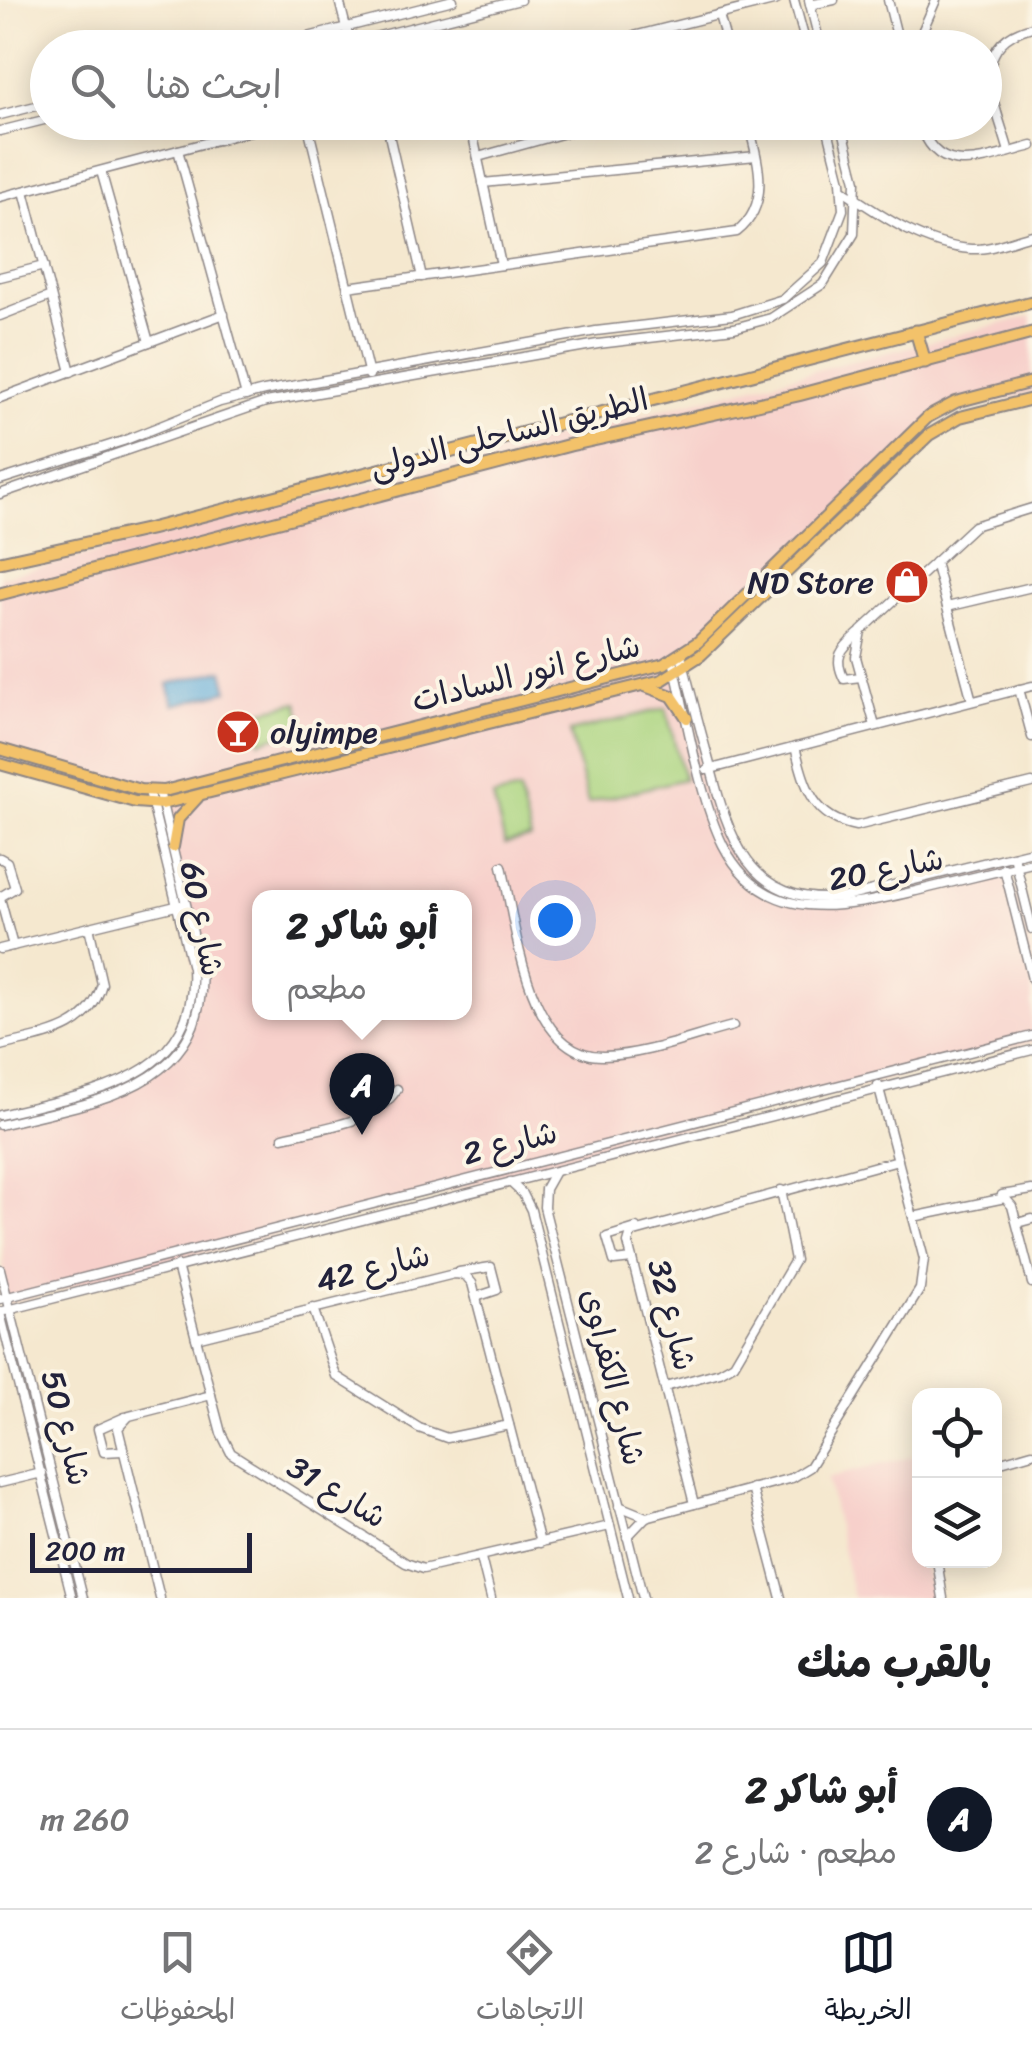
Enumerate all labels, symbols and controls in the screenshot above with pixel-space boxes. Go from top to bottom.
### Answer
search box [30,30,1002,140]
text: ابحث هنا [145,52,282,119]
icon: search [65,58,120,113]
street label: الطريق الساحلى الدولى [363,371,655,495]
place label: ND Store [747,554,874,611]
shop icon: ND Store [884,559,930,605]
street label: شارع انور السادات [406,617,646,729]
place label: olyimpe [270,704,378,761]
bar icon: olyimpe [215,709,261,755]
street label: شارع 20 [823,830,949,908]
street label: شارع 60 [163,857,241,981]
popup [252,890,472,1020]
text: أبو شاكر 2 [286,893,438,960]
your location [530,895,581,946]
text: مطعم [286,960,367,1017]
pin: A [330,1052,394,1135]
street label: شارع 2 [457,1104,563,1182]
street label: شارع 42 [310,1226,436,1310]
street label: شارع 32 [631,1253,713,1377]
street label: شارع الكفراوى [563,1282,663,1472]
street label: شارع 50 [24,1364,108,1492]
map controls [912,1388,1002,1568]
button: locate [912,1388,1002,1478]
street label: شارع 31 [276,1440,398,1544]
button: layers [912,1478,1002,1568]
text: 200 m [45,1526,125,1575]
scale bar [30,1528,252,1572]
text: بالقرب منك [797,1626,992,1700]
text: أبو شاكر 2 [745,1757,897,1824]
text: 260 m [40,1791,130,1848]
text: A [949,1791,970,1848]
text: مطعم · شارع 2 [695,1824,897,1881]
tab: المحفوظات [120,1925,236,2034]
tab: الاتجاهات [476,1925,584,2034]
tab: الخريطة [824,1925,912,2034]

